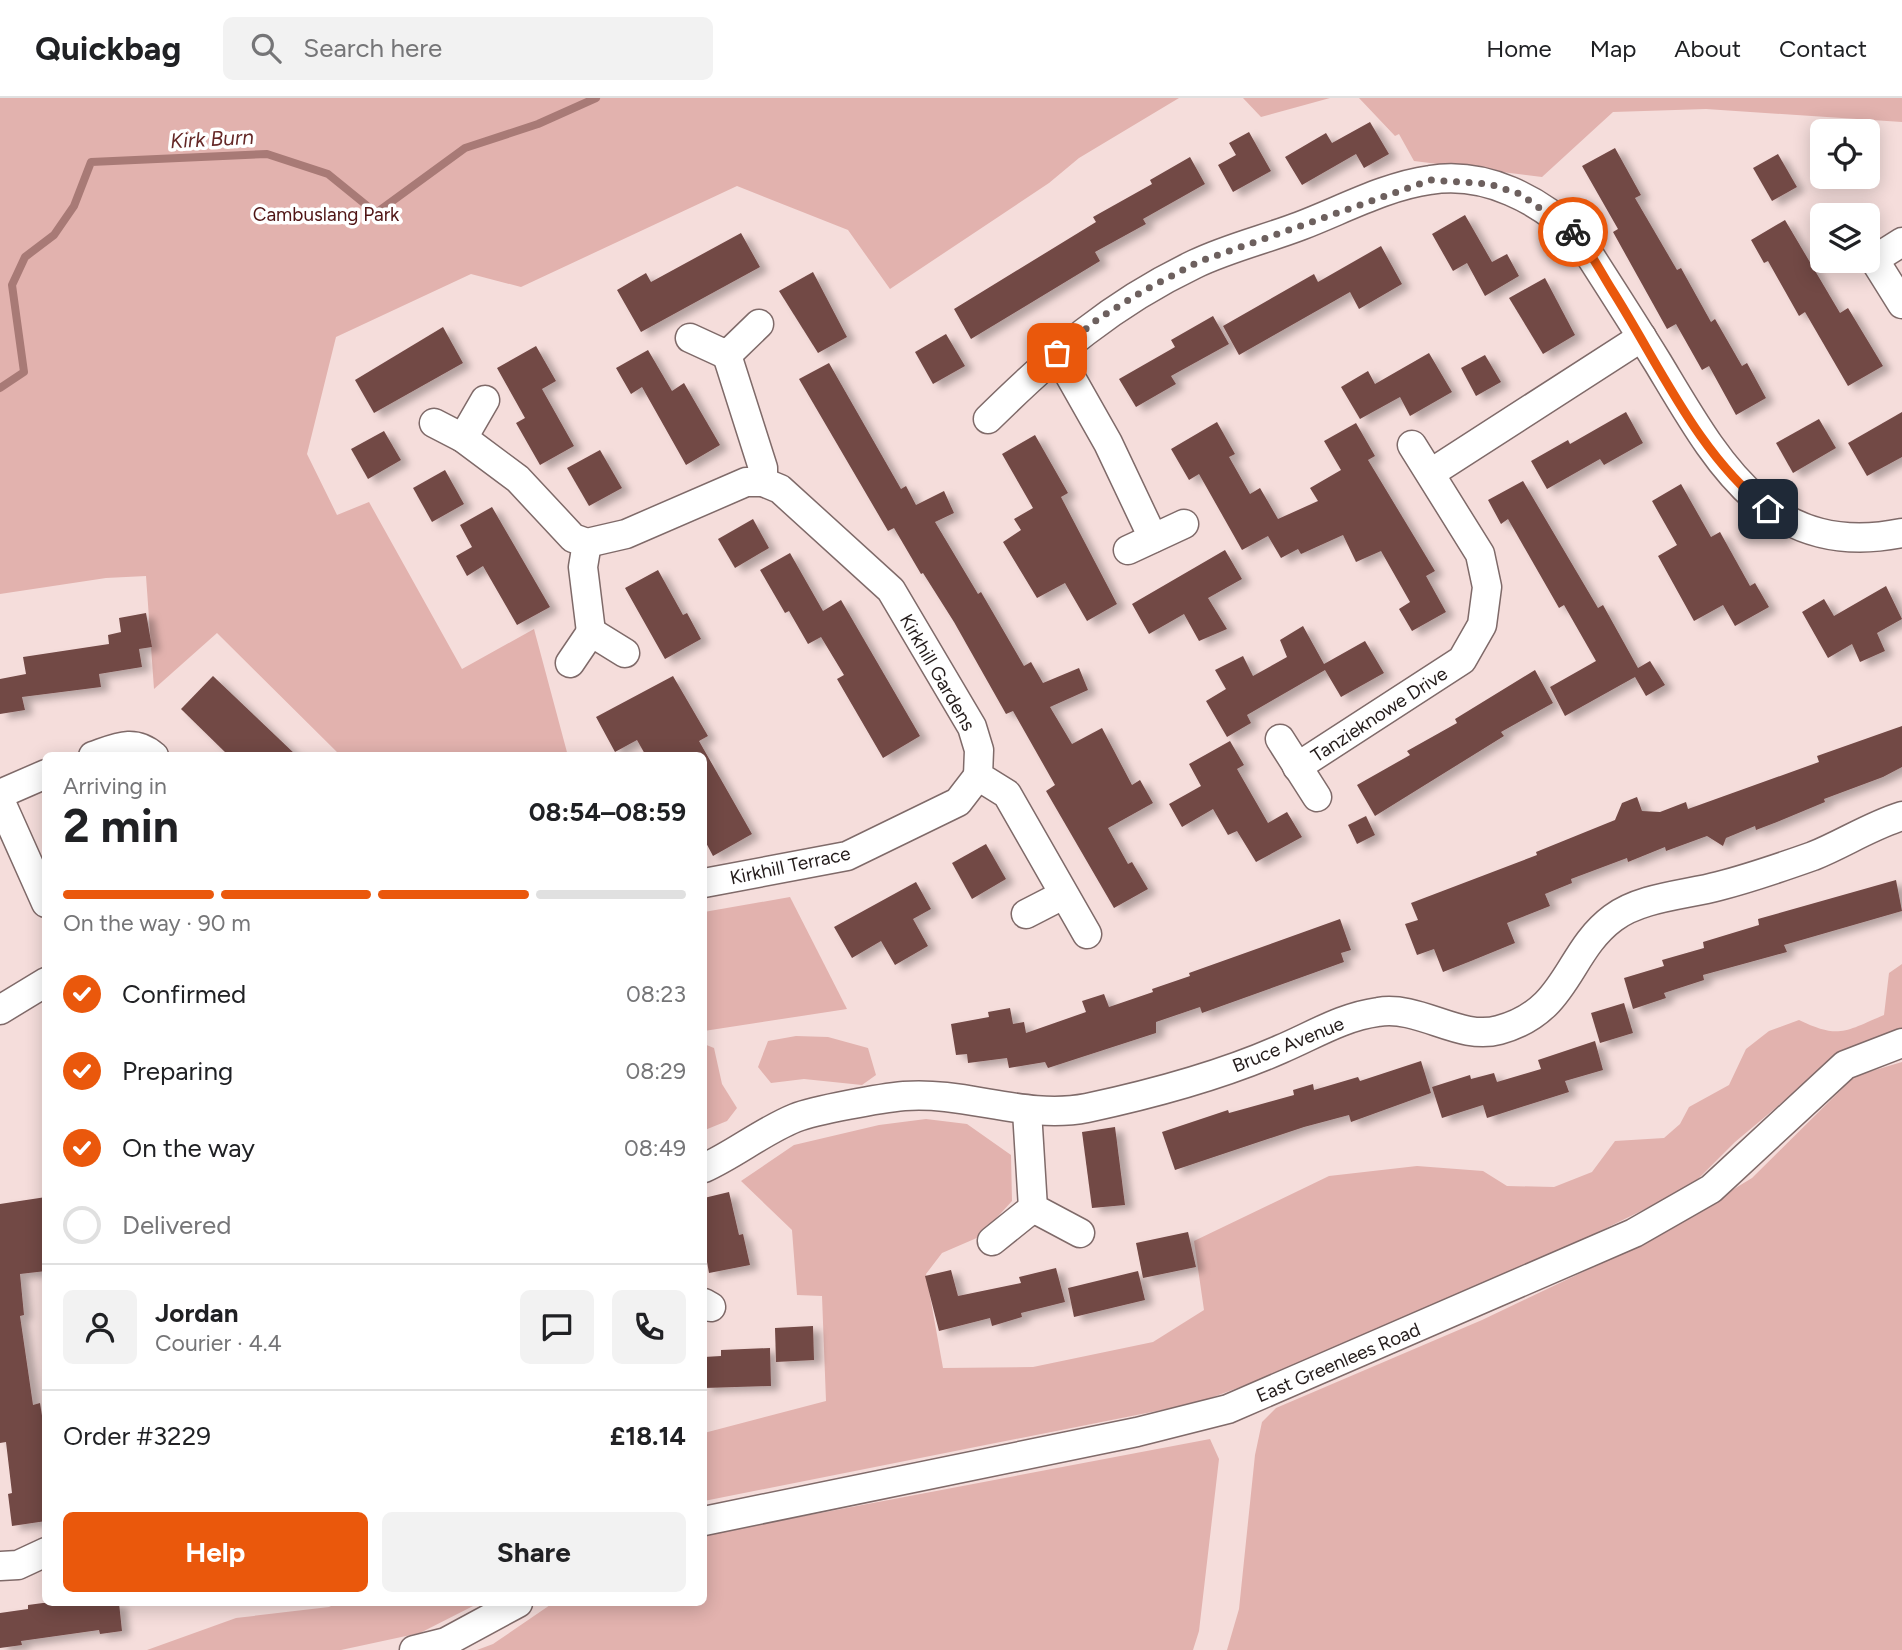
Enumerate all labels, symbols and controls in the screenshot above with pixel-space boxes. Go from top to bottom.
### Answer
search box [223,17,713,80]
text: Quickbag [35,29,181,68]
icon: search [247,29,285,67]
text: Search here [303,32,442,64]
text: Home [1486,34,1552,63]
text: Map [1590,34,1636,63]
text: About [1674,34,1741,63]
text: Contact [1779,34,1867,63]
map controls [1810,119,1880,273]
button: locate [1810,119,1880,189]
water label: Kirk Burn [170,124,255,153]
courier [1538,197,1608,267]
park label: Cambuslang Park [253,203,400,226]
button: layers [1810,203,1880,273]
icon: bike [1554,213,1592,251]
pin [1027,323,1087,383]
icon: bag [1038,334,1076,372]
pin [1738,479,1798,539]
icon: home [1749,490,1787,528]
street label: Kirkhill Gardens [895,610,980,735]
street label: Tanzieknowe Drive [1307,662,1452,767]
text: Arriving in [63,772,167,800]
text: 08:54–08:59 [529,796,686,828]
text: 2 min [63,798,179,854]
street label: Kirkhill Terrace [728,841,852,889]
text: On the way · 90 m [63,909,251,937]
icon: check [63,975,101,1013]
text: Confirmed [122,978,246,1010]
text: 08:23 [626,980,686,1008]
street label: Bruce Avenue [1229,1012,1347,1077]
icon: check [63,1052,101,1090]
text: Preparing [122,1055,233,1087]
text: 08:29 [625,1057,686,1085]
icon: check [63,1129,101,1167]
text: On the way [122,1132,255,1164]
text: 08:49 [624,1134,686,1162]
text: Delivered [122,1209,231,1241]
button: person [63,1290,137,1364]
button: chat [520,1290,594,1364]
button: phone [612,1290,686,1364]
text: Jordan [155,1297,238,1329]
street label: East Greenlees Road [1253,1317,1424,1407]
text: Courier · 4.4 [155,1329,282,1357]
text: Order #3229 [63,1420,211,1452]
text: £18.14 [610,1420,686,1452]
button: Help [63,1512,368,1592]
button: Share [382,1512,686,1592]

